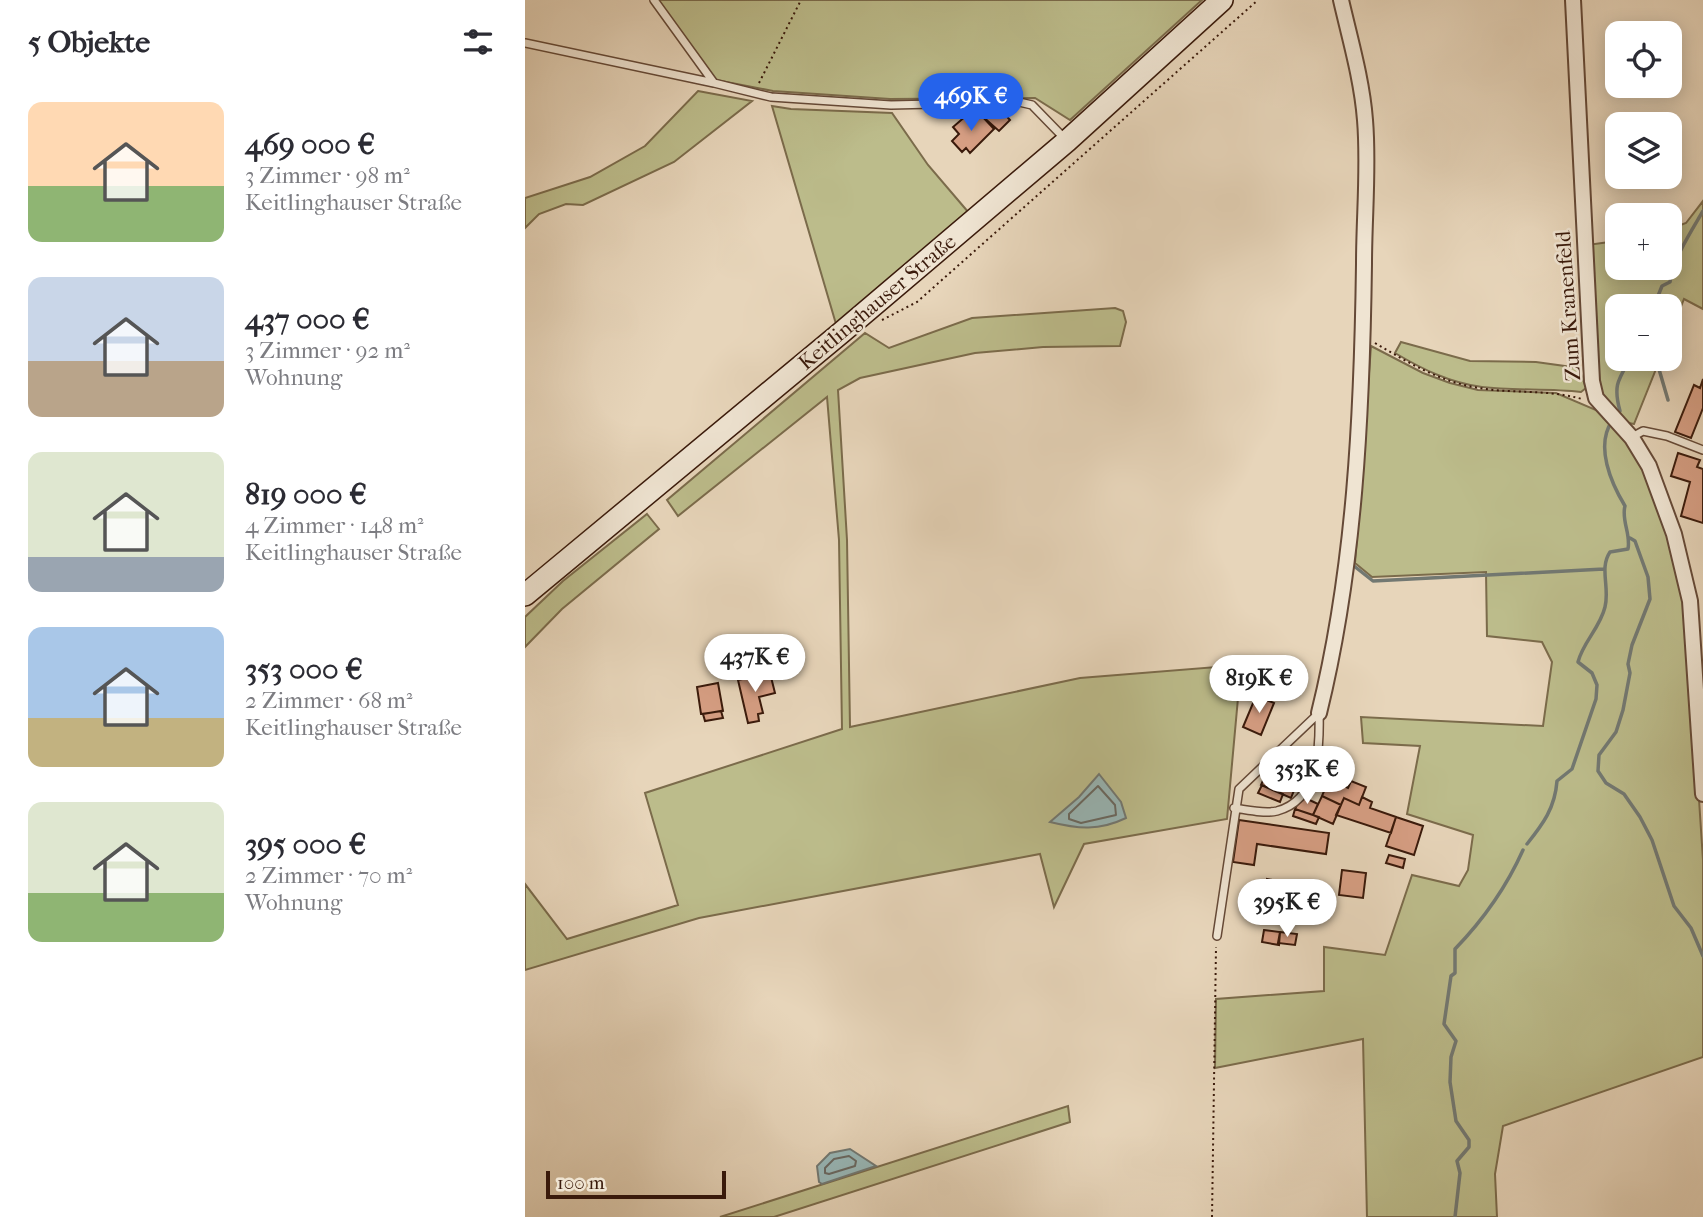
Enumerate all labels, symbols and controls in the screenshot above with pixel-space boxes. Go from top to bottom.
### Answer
map controls [1605,21,1682,371]
button: locate [1605,21,1682,98]
icon: filters [459,23,497,61]
text: 5 Objekte [28,25,150,60]
pin: 469K € [914,74,1028,133]
text: 469K € [934,82,1008,109]
button: layers [1605,112,1682,189]
text: 469 000 € [245,127,375,162]
icon: home [84,130,168,214]
text: 3 Zimmer · 98 m² [245,162,410,189]
text: Keitlinghauser Straße [245,189,462,216]
button: + [1605,203,1682,280]
street label: Keitlinghauser Straße [793,229,961,375]
street label: Zum Kranenfeld [1551,230,1585,382]
button: − [1605,294,1682,371]
text: 437 000 € [245,302,370,337]
icon: home [84,305,168,389]
text: 3 Zimmer · 92 m² [245,337,410,364]
text: Wohnung [245,364,342,391]
text: 819 000 € [245,477,367,512]
icon: home [84,480,168,564]
text: 4 Zimmer · 148 m² [245,512,424,539]
text: Keitlinghauser Straße [245,539,462,566]
pin: 437K € [698,634,812,694]
text: 437K € [720,643,790,670]
text: 353 000 € [245,652,363,687]
icon: home [84,655,168,739]
pin: 819K € [1202,656,1316,715]
text: 819K € [1225,664,1293,691]
text: 2 Zimmer · 68 m² [245,687,412,714]
text: Keitlinghauser Straße [245,714,462,741]
pin: 353K € [1250,746,1364,806]
text: 353K € [1275,755,1339,782]
text: 395 000 € [245,827,366,862]
icon: home [84,830,168,914]
text: 2 Zimmer · 70 m² [245,862,412,889]
pin: 395K € [1230,880,1344,939]
text: 395K € [1254,888,1320,915]
text: Wohnung [245,889,342,916]
scale bar [546,1168,726,1200]
text: 100 m [557,1172,605,1194]

